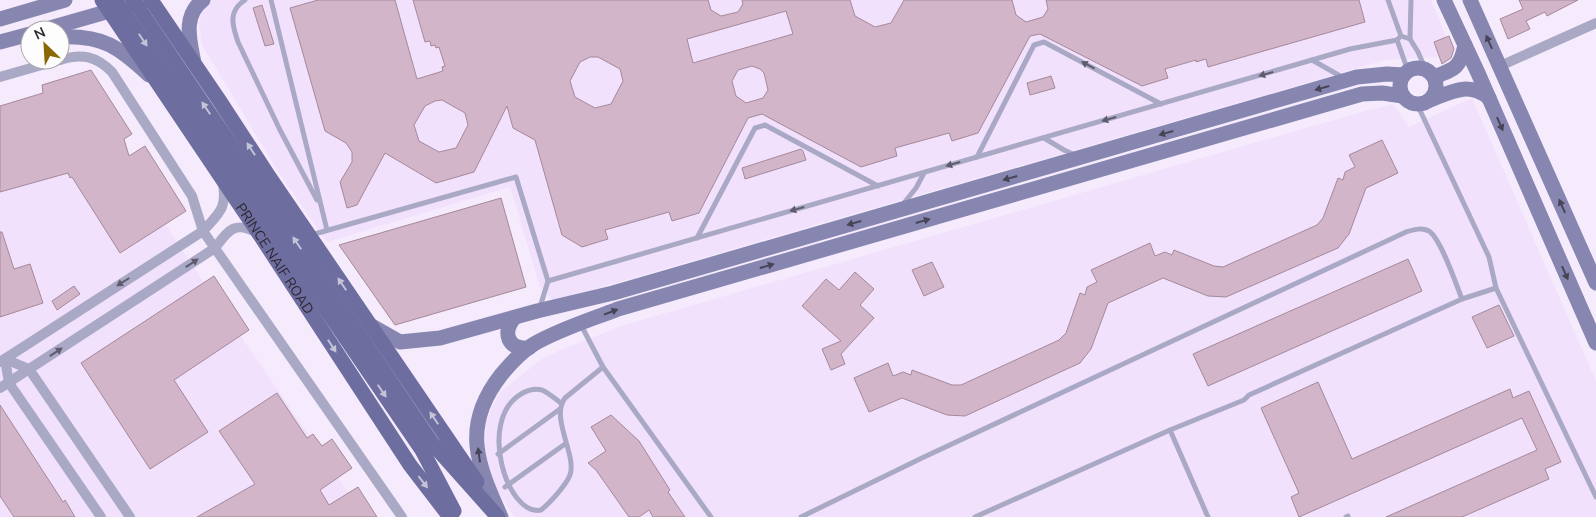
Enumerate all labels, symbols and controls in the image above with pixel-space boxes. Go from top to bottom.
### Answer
north arrow [20,20,70,70]
text: N [31,23,48,44]
one-way arrow [138,34,148,47]
one-way arrow [1484,35,1492,49]
one-way arrow [1080,61,1095,69]
one-way arrow [1258,70,1273,78]
one-way arrow [1315,84,1330,92]
one-way arrow [201,101,211,115]
one-way arrow [1102,115,1117,123]
one-way arrow [1497,117,1505,131]
one-way arrow [1158,129,1173,137]
one-way arrow [246,143,256,156]
one-way arrow [946,161,961,169]
one-way arrow [1002,174,1017,182]
street label: PRINCE NAIF ROAD [232,199,319,318]
one-way arrow [1558,199,1566,213]
one-way arrow [790,206,805,214]
one-way arrow [915,217,930,225]
one-way arrow [846,219,861,227]
one-way arrow [293,236,302,249]
one-way arrow [185,259,199,268]
one-way arrow [759,262,774,270]
one-way arrow [1562,266,1570,280]
one-way arrow [337,277,347,291]
one-way arrow [116,278,129,287]
one-way arrow [604,308,619,316]
one-way arrow [328,340,337,353]
one-way arrow [49,347,62,356]
one-way arrow [377,385,387,398]
one-way arrow [429,411,439,425]
one-way arrow [475,447,483,463]
one-way arrow [417,475,428,488]

